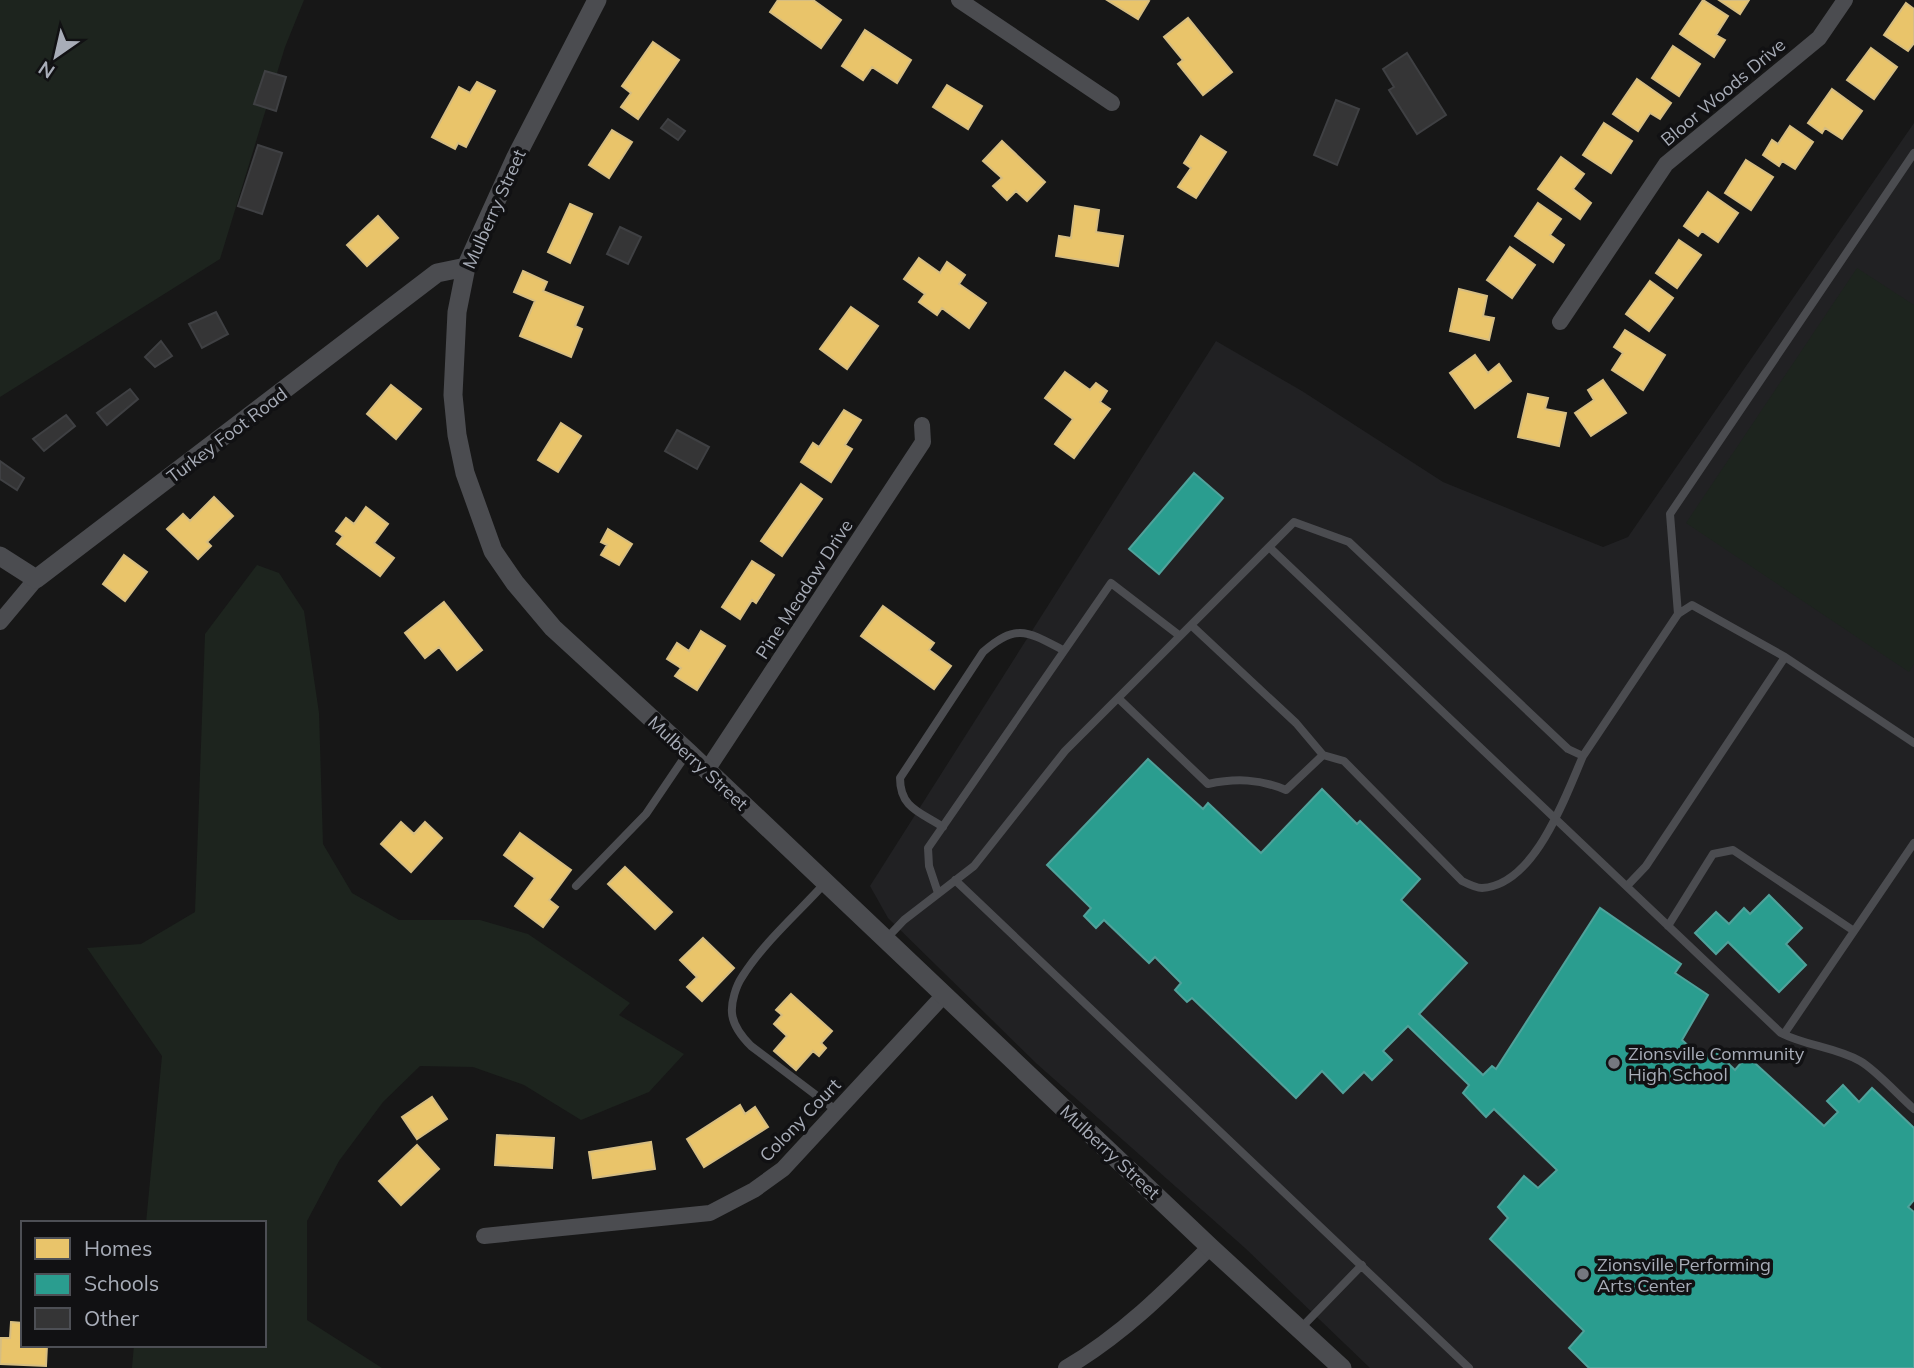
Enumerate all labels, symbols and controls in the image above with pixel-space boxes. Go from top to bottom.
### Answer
north arrow [21,21,91,91]
street label: Bloor Woods Drive [1656,33,1790,151]
text: N [34,56,59,84]
street label: Mulberry Street [457,146,531,272]
street label: Turkey Foot Road [162,382,292,488]
street label: Pine Meadow Drive [750,515,858,663]
street label: Mulberry Street [643,711,753,815]
place label: Zionsville Community High School [1628,1042,1805,1086]
marker: Zionsville Community High School [1606,1055,1622,1071]
street label: Colony Court [755,1074,845,1166]
street label: Mulberry Street [1055,1100,1165,1204]
legend [21,1221,266,1347]
text: Homes [84,1235,152,1261]
place label: Zionsville Performing Arts Center [1597,1253,1771,1297]
marker: Zionsville Performing Arts Center [1575,1266,1591,1282]
text: Schools [84,1270,159,1296]
text: Other [84,1305,139,1331]

